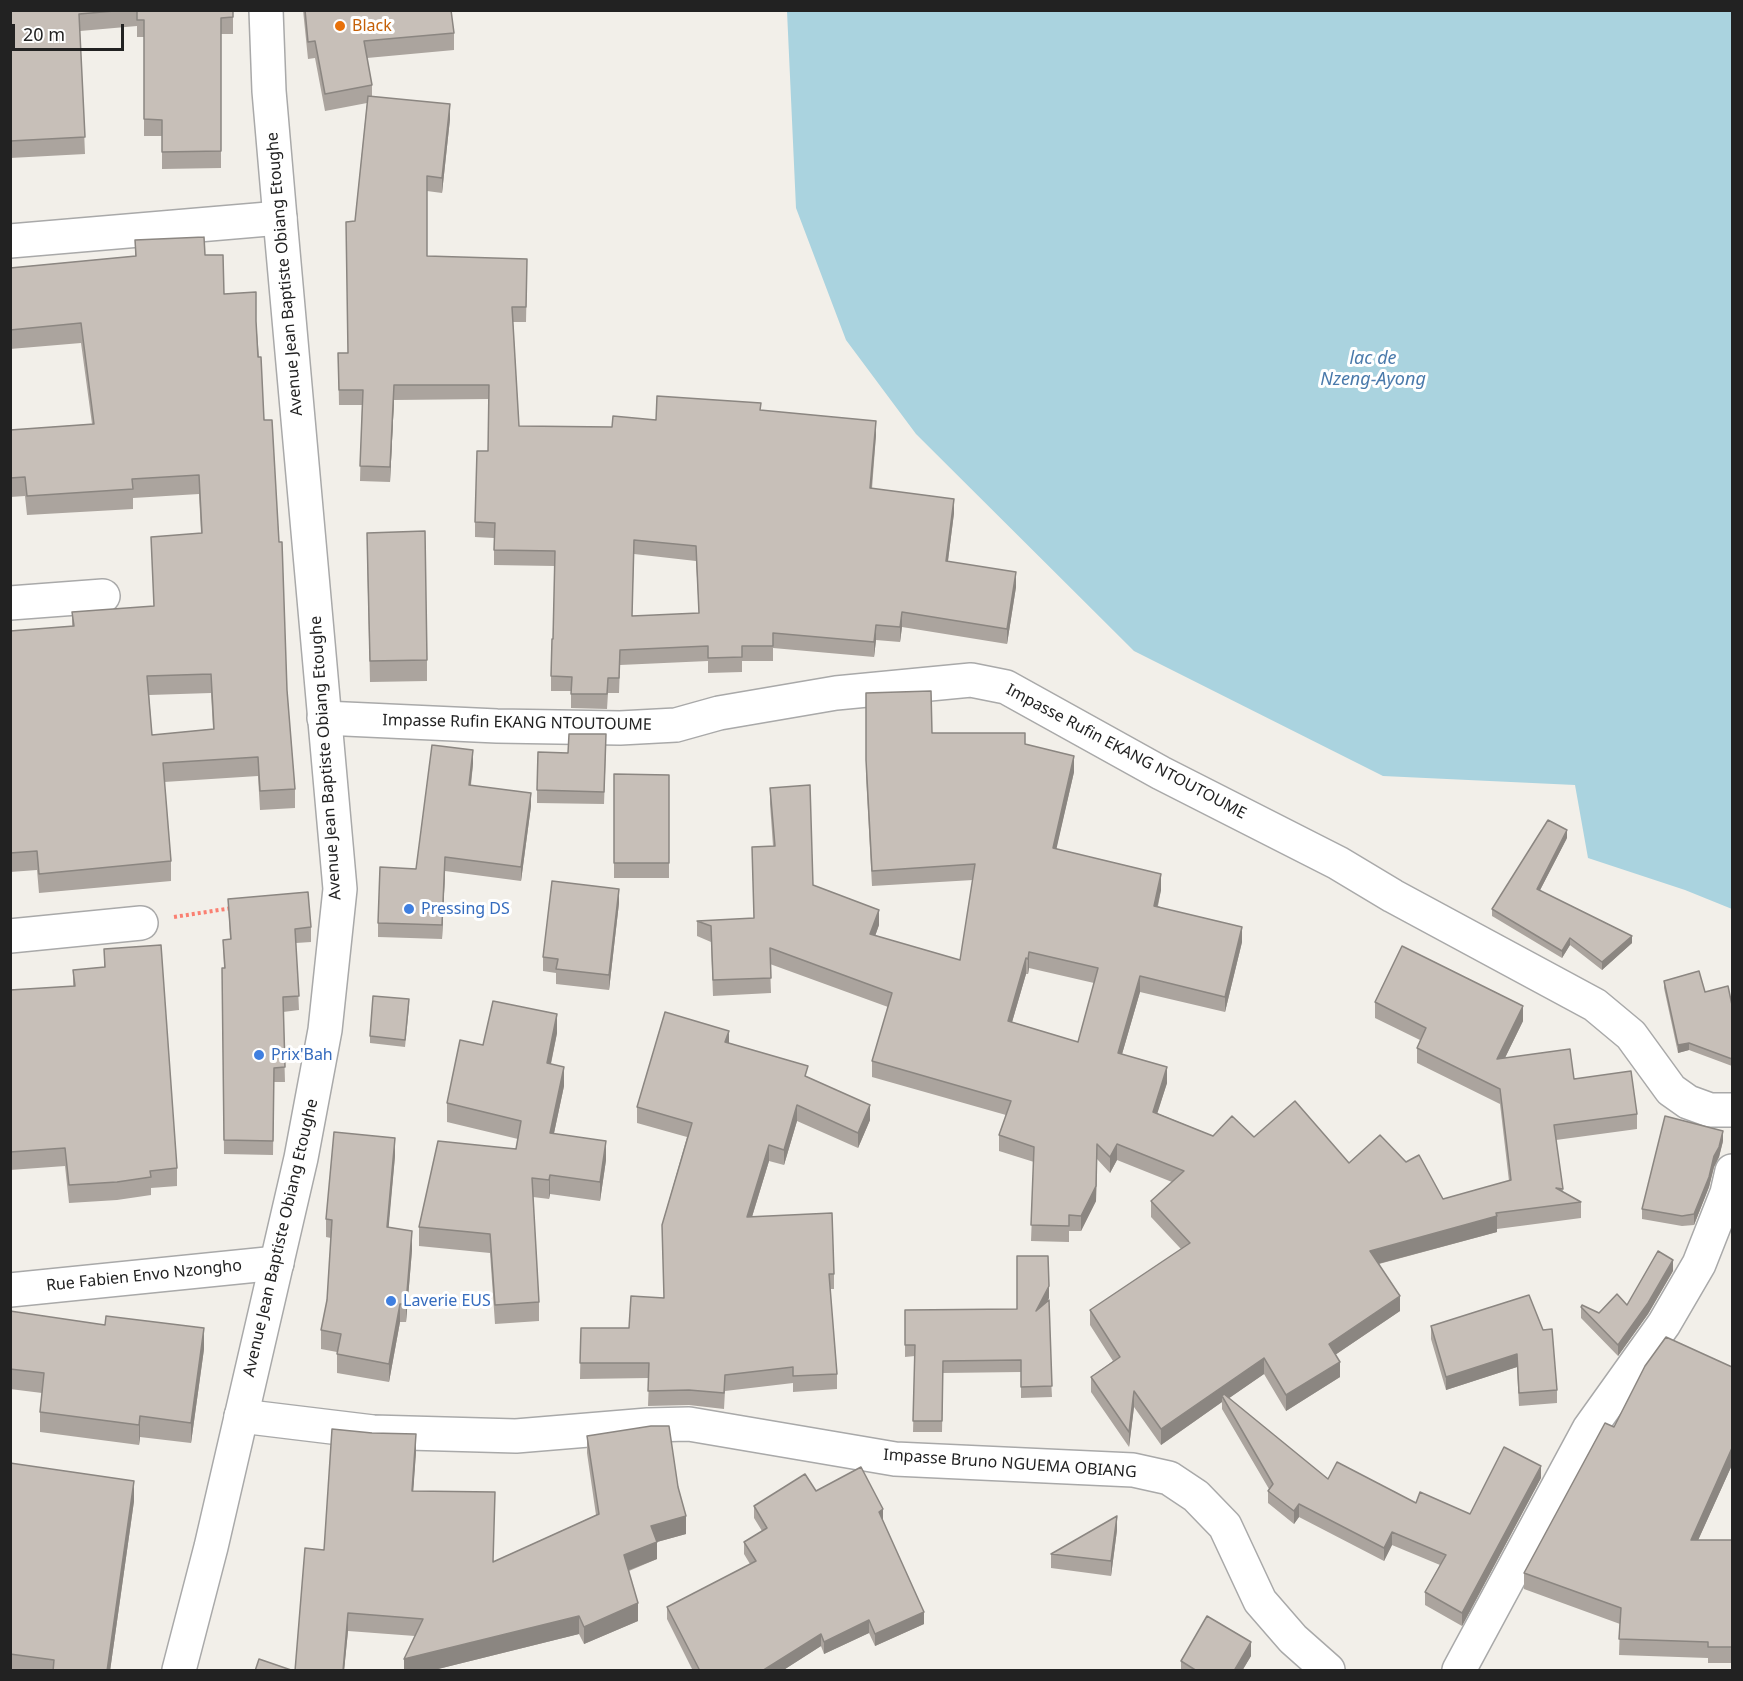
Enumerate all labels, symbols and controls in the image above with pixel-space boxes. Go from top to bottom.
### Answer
scale bar [15,12,128,50]
place label: Black [352,16,392,36]
marker: Black [333,19,347,33]
text: 20 m [23,22,65,46]
street label: Avenue Jean Baptiste Obiang Etoughe [263,131,307,417]
water label: lac de Nzeng-Ayong [1320,348,1426,391]
street label: Avenue Jean Baptiste Obiang Etoughe [306,615,346,901]
street label: Impasse Rufin EKANG NTOUTOUME [1003,680,1249,824]
street label: Impasse Rufin EKANG NTOUTOUME [382,711,652,735]
place label: Pressing DS [421,899,510,919]
marker: Pressing DS [402,902,416,916]
place label: Prix'Bah [271,1045,333,1065]
marker: Prix'Bah [252,1048,266,1062]
street label: Avenue Jean Baptiste Obiang Etoughe [240,1097,322,1379]
street label: Rue Fabien Envo Nzongho [45,1256,243,1296]
place label: Laverie EUS [403,1291,491,1311]
marker: Laverie EUS [384,1294,398,1308]
street label: Impasse Bruno NGUEMA OBIANG [883,1446,1137,1482]

